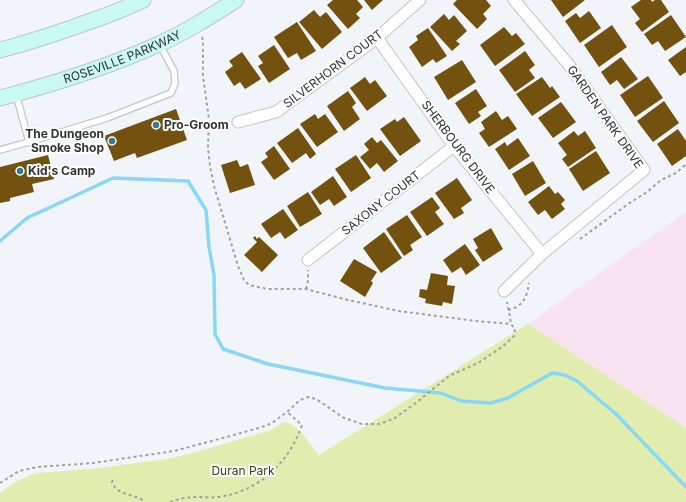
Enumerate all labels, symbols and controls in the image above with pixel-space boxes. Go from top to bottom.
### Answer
street label: SILVERHORN COURT [280,26,386,111]
street label: ROSEVILLE PARKWAY [61,27,183,86]
street label: GARDEN PARK DRIVE [564,62,647,171]
street label: SHERBOURG DRIVE [419,97,498,196]
place label: Pro-Groom [164,117,229,132]
marker: Pro-Groom [151,120,161,130]
place label: The Dungeon Smoke Shop [25,126,104,155]
marker: The Dungeon Smoke Shop [107,136,117,146]
place label: Kid's Camp [28,163,96,178]
marker: Kid's Camp [15,166,25,176]
street label: SAXONY COURT [338,167,423,238]
park label: Duran Park [211,463,275,478]

